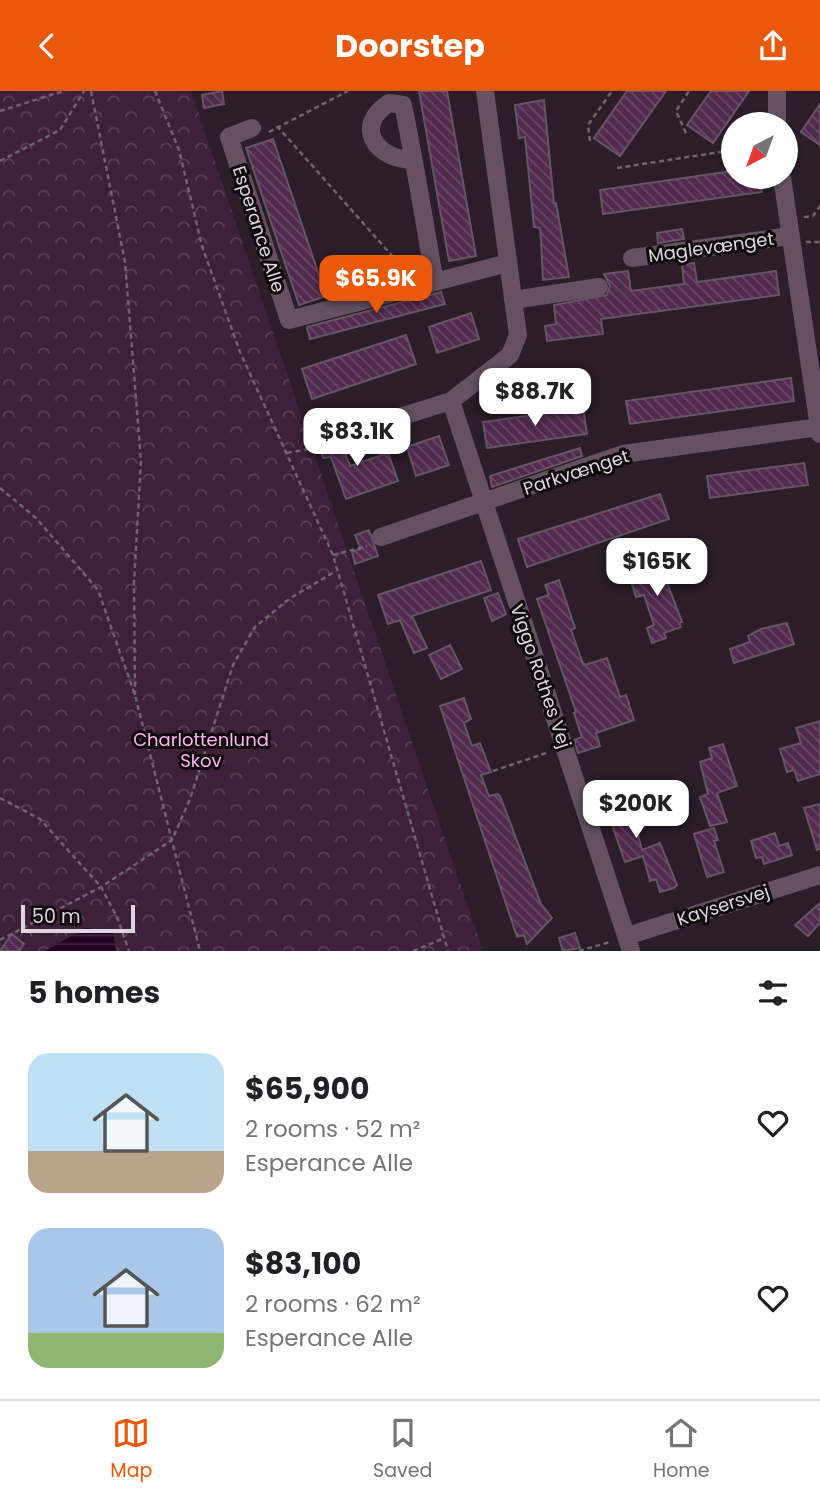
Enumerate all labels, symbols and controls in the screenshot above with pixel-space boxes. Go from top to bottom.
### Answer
text: Doorstep [335,23,485,68]
icon: back [28,27,66,65]
icon: share [754,27,792,65]
north arrow [721,112,798,189]
map controls [721,112,798,189]
street label: Esperance Alle [227,163,291,295]
street label: Maglevænget [647,226,775,268]
pin: $65.9K [319,255,433,315]
text: $65.9K [335,262,417,294]
pin: $88.7K [478,369,592,428]
text: $88.7K [495,375,575,407]
pin: $83.1K [300,409,414,468]
text: $83.1K [319,415,395,447]
street label: Parkvænget [520,443,632,501]
pin: $165K [608,539,706,598]
text: $165K [622,545,692,577]
street label: Viggo Rothes Vej [505,601,577,751]
park label: Charlottenlund Skov [133,727,269,773]
pin: $200K [587,781,685,840]
text: $200K [599,787,673,819]
street label: Kaysersvej [674,878,772,932]
scale bar [21,902,135,934]
text: 50 m [32,903,81,930]
text: 5 homes [28,971,160,1014]
icon: filters [754,974,792,1012]
text: $65,900 [245,1067,370,1110]
icon: home [84,1081,168,1165]
icon: heart [754,1104,792,1142]
text: 2 rooms · 52 m² [245,1113,420,1145]
text: Esperance Alle [245,1147,413,1179]
text: $83,100 [245,1242,361,1285]
icon: home [84,1256,168,1340]
icon: heart [754,1279,792,1317]
text: 2 rooms · 62 m² [245,1288,421,1320]
text: Esperance Alle [245,1322,413,1354]
tab: Map [110,1414,152,1485]
tab: Saved [373,1414,432,1485]
tab: Home [653,1414,710,1485]

